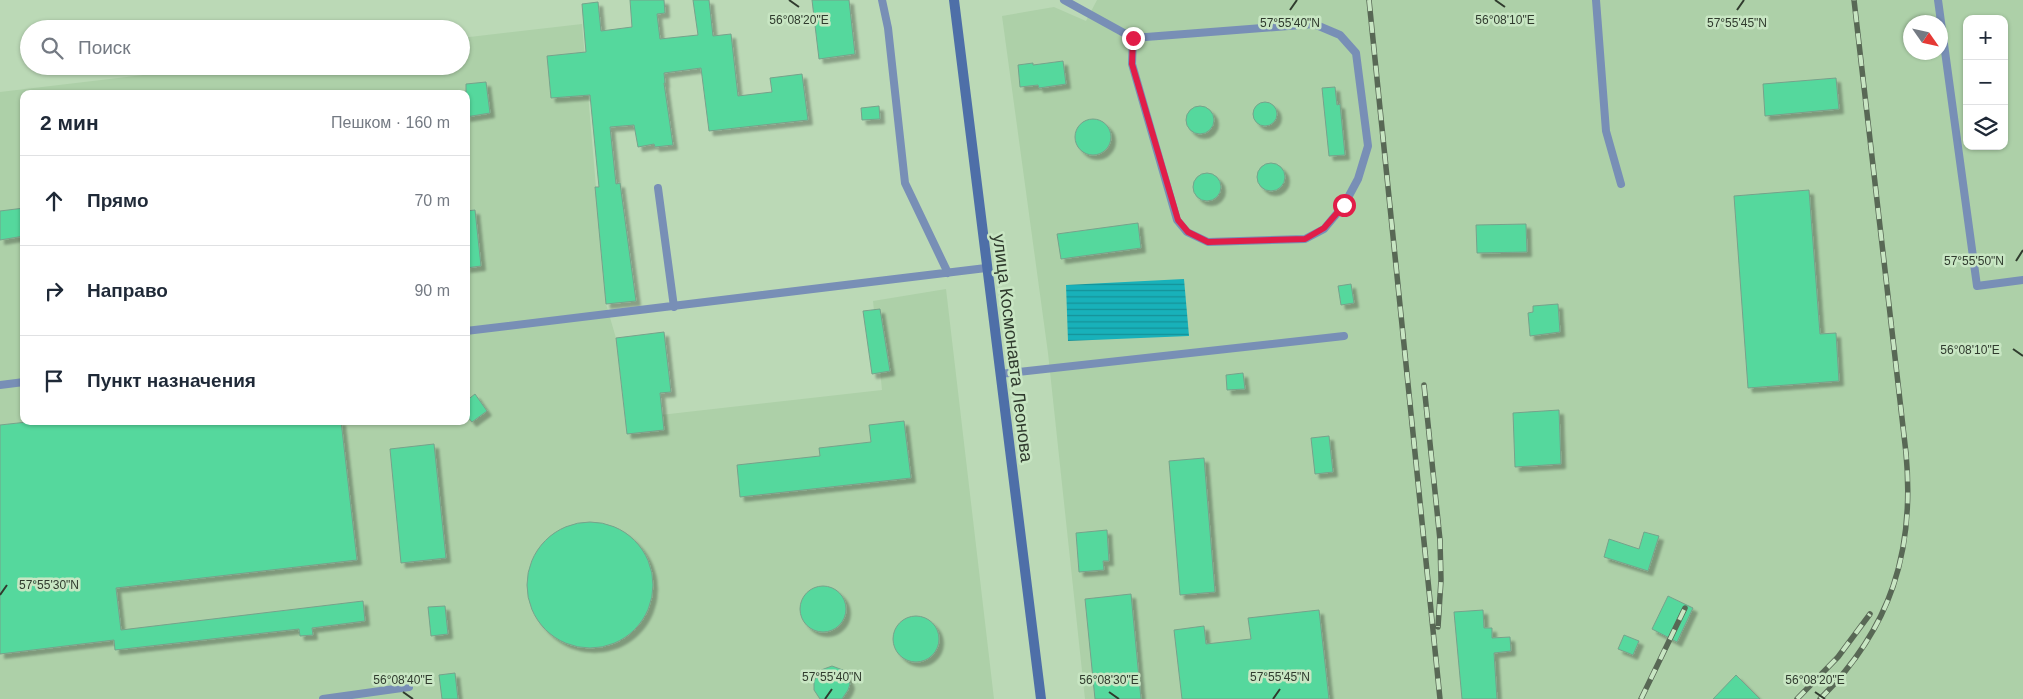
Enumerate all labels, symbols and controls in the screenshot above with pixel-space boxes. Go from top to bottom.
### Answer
text: 56°08'20"E [769,13,829,27]
text: 56°08'10"E [1475,13,1535,27]
north arrow [1903,15,1948,60]
map controls [1963,15,2008,150]
button: + [1963,15,2008,60]
text: 57°55'40"N [1260,16,1320,30]
text: 57°55'45"N [1707,16,1767,30]
search box [20,20,470,75]
route end [1122,27,1145,50]
icon: search [38,34,66,62]
text: Поиск [78,37,131,58]
button: − [1963,60,2008,105]
button: layers [1963,105,2008,150]
text: 2 мин [40,111,99,134]
text: Пешком · 160 m [331,114,450,131]
icon: ahead [40,187,68,215]
text: Прямо [87,190,149,211]
text: 70 m [414,192,450,209]
route start [1333,194,1356,217]
street label: улица Космонавта Леонова [989,233,1037,464]
text: 57°55'50"N [1944,254,2004,268]
icon: right [40,277,68,305]
text: Направо [87,280,168,301]
text: 90 m [414,282,450,299]
text: 56°08'10"E [1940,343,2000,357]
icon: arrive [40,367,68,395]
text: Пункт назначения [87,370,256,391]
text: 57°55'30"N [19,578,79,592]
text: 57°55'40"N [802,670,862,684]
text: 57°55'45"N [1250,670,1310,684]
text: 56°08'40"E [373,673,433,687]
text: 56°08'30"E [1079,673,1139,687]
text: 56°08'20"E [1785,673,1845,687]

